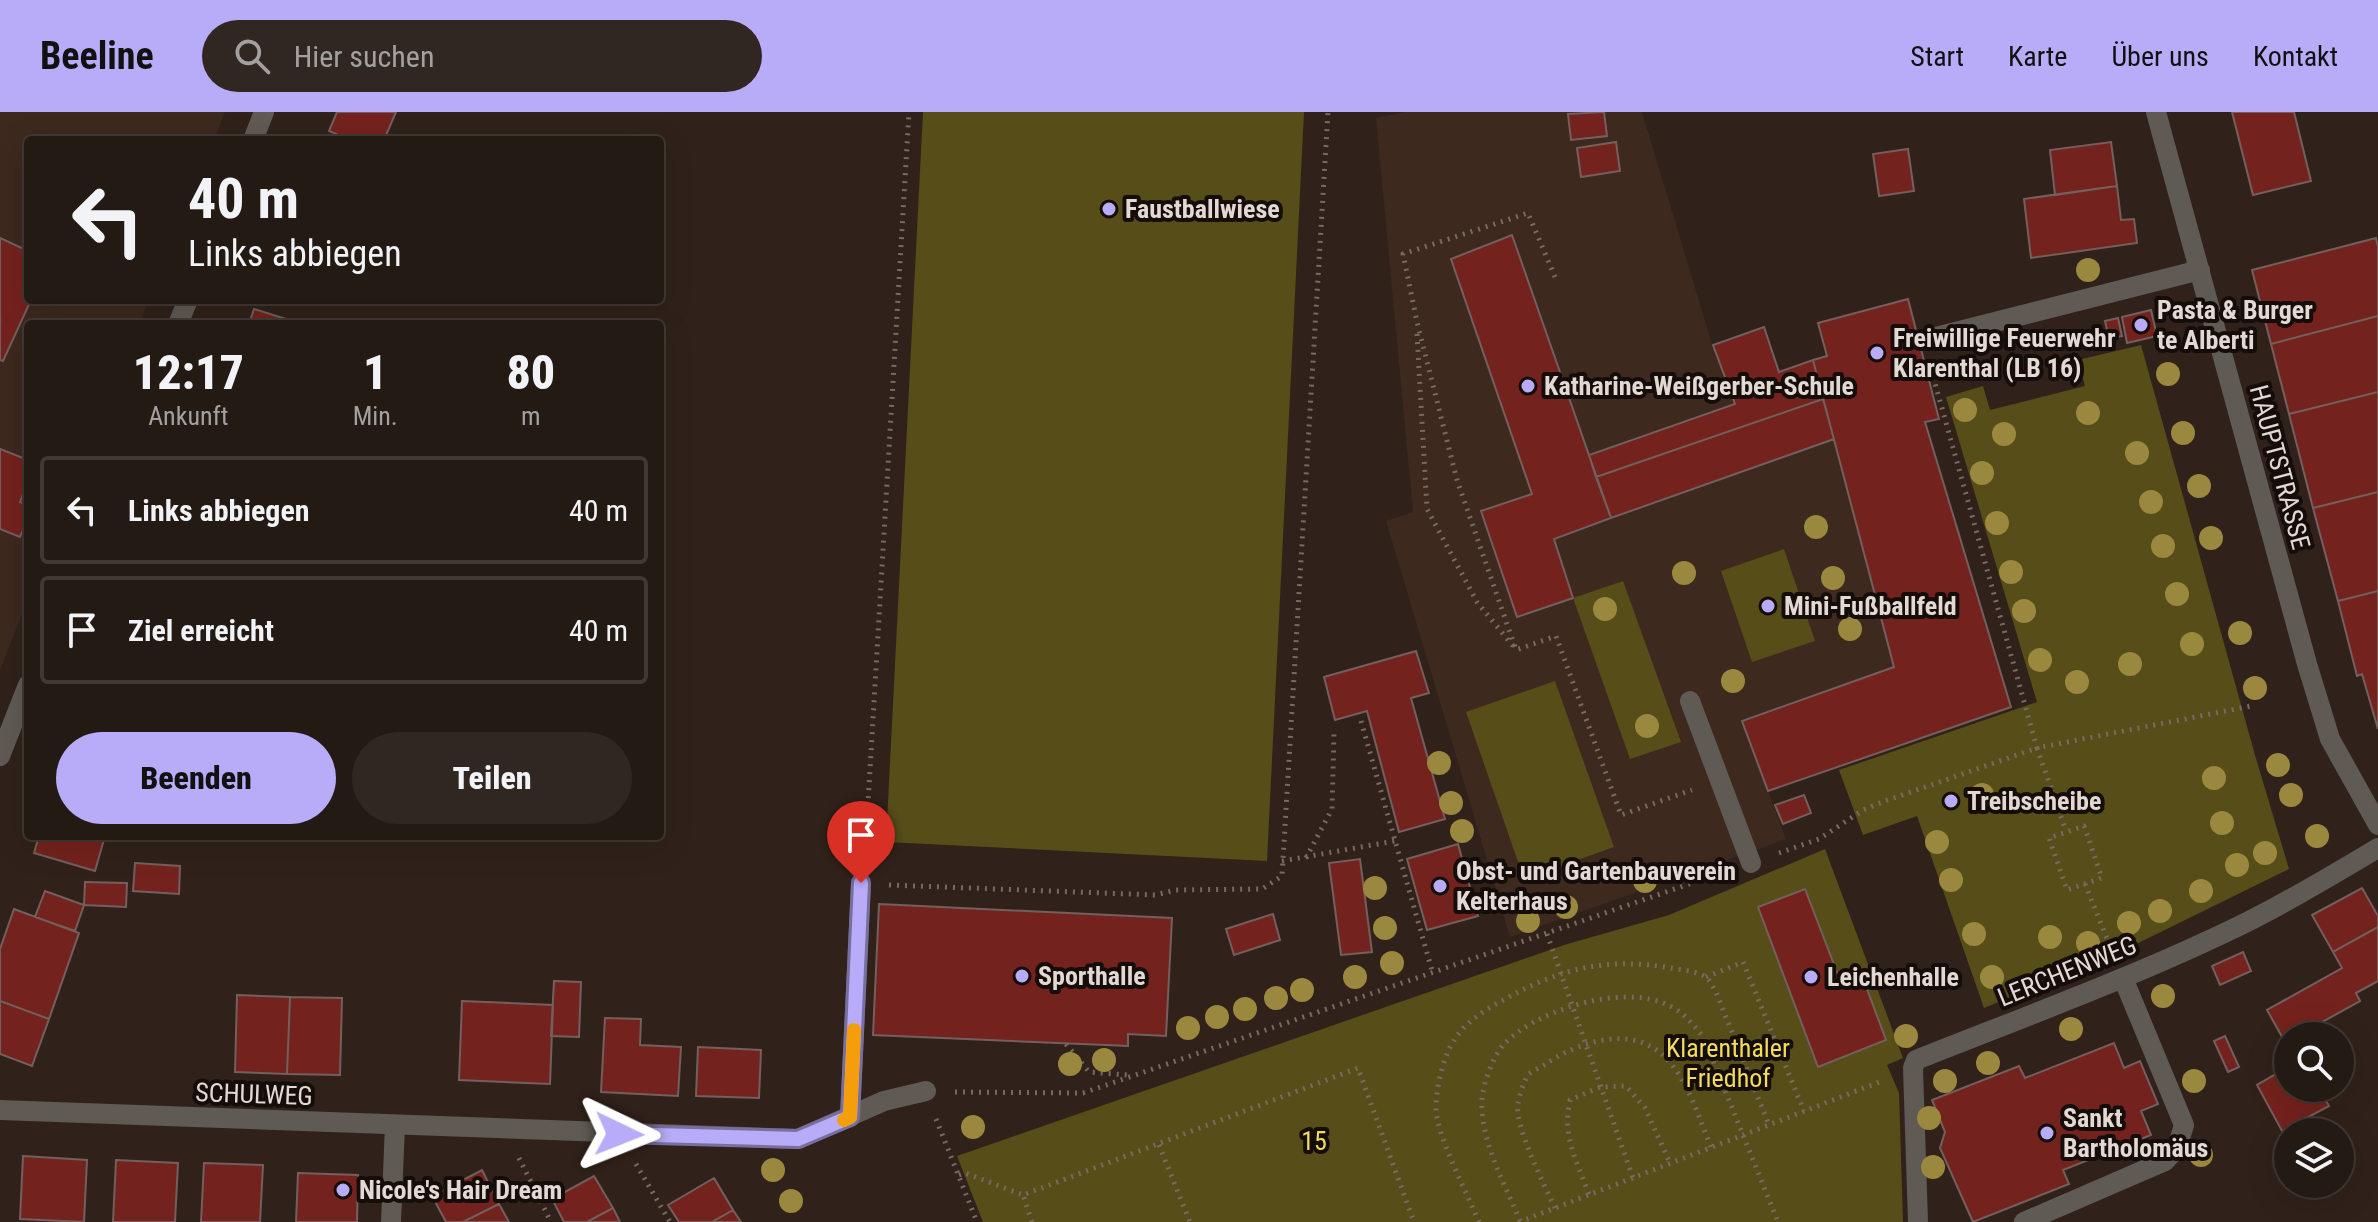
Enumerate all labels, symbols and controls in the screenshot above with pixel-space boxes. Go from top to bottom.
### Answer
search box [202,20,762,92]
text: Beeline [40,34,154,78]
icon: search [230,34,274,78]
text: Hier suchen [294,39,434,74]
text: Start [1910,40,1964,73]
text: Karte [2008,40,2067,73]
text: Über uns [2111,40,2209,73]
text: Kontakt [2253,40,2338,73]
text: 40 m [188,166,299,232]
icon: left [56,168,160,272]
place label: Faustballwiese [1125,194,1280,224]
marker: Faustballwiese [1100,200,1118,218]
text: Links abbiegen [188,233,402,275]
place label: Pasta & Burger te Alberti [2157,295,2313,355]
marker: Pasta & Burger te Alberti [2132,316,2150,334]
place label: Freiwillige Feuerwehr Klarenthal (LB 16) [1893,323,2116,383]
text: 12:17 [133,344,244,401]
text: 1 [363,344,387,401]
text: 80 [506,344,555,401]
marker: Freiwillige Feuerwehr Klarenthal (LB 16) [1868,344,1886,362]
place label: Katharine-Weißgerber-Schule [1544,371,1854,401]
marker: Katharine-Weißgerber-Schule [1519,377,1537,395]
street label: HAUPTSTRASSE [2244,381,2316,553]
text: Ankunft [148,401,229,431]
text: Min. [353,401,398,431]
text: m [521,401,541,431]
icon: left [60,488,104,532]
text: Links abbiegen [128,493,310,528]
text: 40 m [569,493,628,528]
place label: Mini-Fußballfeld [1784,591,1957,621]
marker: Mini-Fußballfeld [1759,597,1777,615]
icon: arrive [60,608,104,652]
text: Ziel erreicht [128,613,274,648]
text: 40 m [569,613,628,648]
button: Beenden [56,732,336,824]
button: Teilen [352,732,632,824]
place label: Treibscheibe [1967,786,2101,816]
marker: Treibscheibe [1942,792,1960,810]
pin [827,801,895,883]
icon: arrive [839,813,883,857]
place label: Obst- und Gartenbauverein Kelterhaus [1456,856,1736,916]
marker: Obst- und Gartenbauverein Kelterhaus [1431,877,1449,895]
street label: LERCHENWEG [1993,930,2141,1012]
place label: Sporthalle [1038,961,1146,991]
place label: Leichenhalle [1827,962,1959,992]
marker: Sporthalle [1013,967,1031,985]
marker: Leichenhalle [1802,968,1820,986]
map controls [2274,1022,2354,1198]
button: search [2274,1022,2354,1102]
park label: Klarenthaler Friedhof [1666,1033,1790,1093]
street label: SCHULWEG [195,1077,313,1111]
position arrow [577,1092,661,1176]
place label: Sankt Bartholomäus [2063,1103,2208,1163]
button: layers [2274,1118,2354,1198]
marker: Sankt Bartholomäus [2038,1124,2056,1142]
park label: 15 [1301,1126,1327,1156]
place label: Nicole's Hair Dream [359,1175,562,1205]
marker: Nicole's Hair Dream [334,1181,352,1199]

